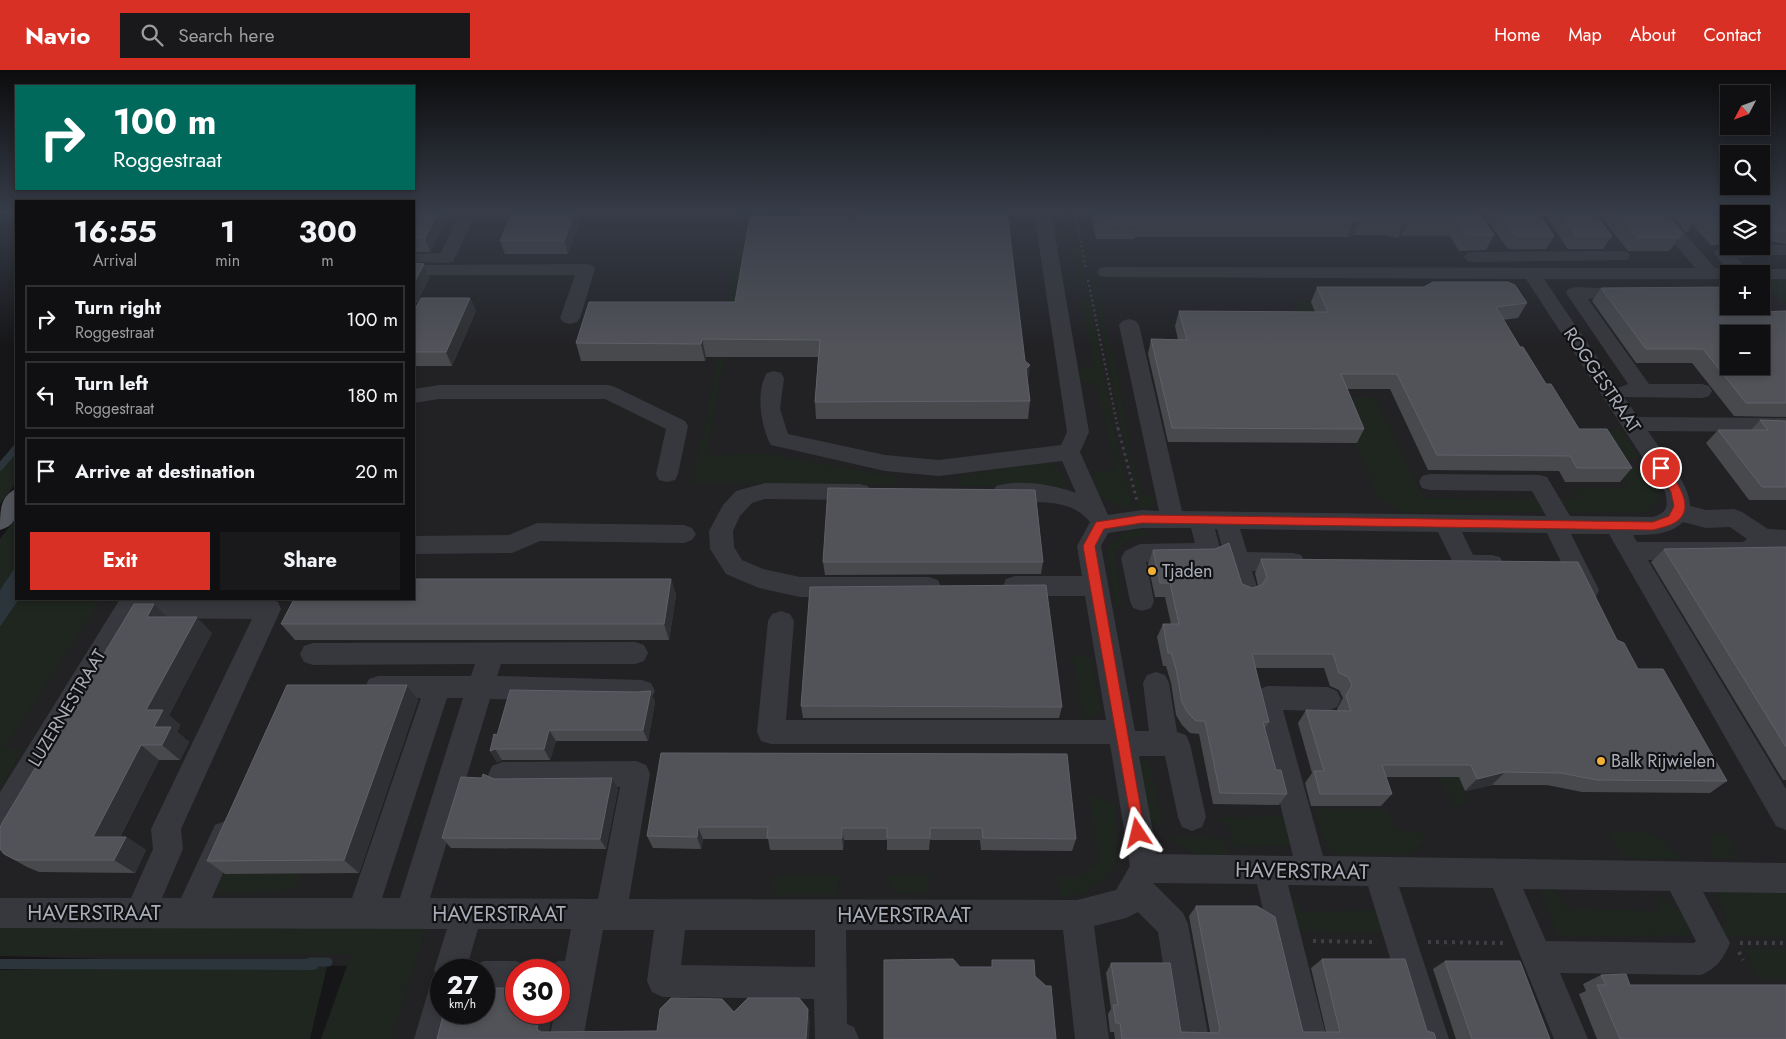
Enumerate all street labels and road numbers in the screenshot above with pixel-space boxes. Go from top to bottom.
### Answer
street label: ROGGESTRAAT [1557,322,1647,438]
street label: LUZERNESTRAAT [22,644,113,772]
street label: HAVERSTRAAT [1235,855,1369,887]
street label: HAVERSTRAAT [27,898,161,928]
street label: HAVERSTRAAT [432,899,566,929]
street label: HAVERSTRAAT [837,900,971,930]

